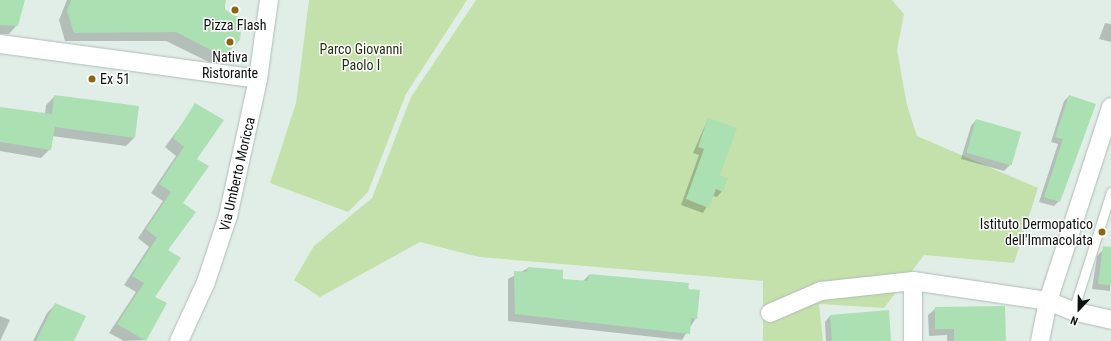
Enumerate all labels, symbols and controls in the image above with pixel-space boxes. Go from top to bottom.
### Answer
marker: Pizza Flash [230,5,240,15]
place label: Pizza Flash [204,17,266,33]
marker: Nativa Ristorante [225,37,235,47]
park label: Parco Giovanni Paolo I [319,41,403,74]
place label: Nativa Ristorante [202,49,258,82]
place label: Ex 51 [100,71,130,87]
marker: Ex 51 [87,74,97,84]
street label: Via Umberto Moricca [216,115,258,233]
place label: Istituto Dermopatico dell'Immacolata [980,216,1093,248]
marker: Istituto Dermopatico dell'Immacolata [1096,226,1108,238]
north arrow [1059,289,1099,329]
text: N [1069,313,1080,328]

